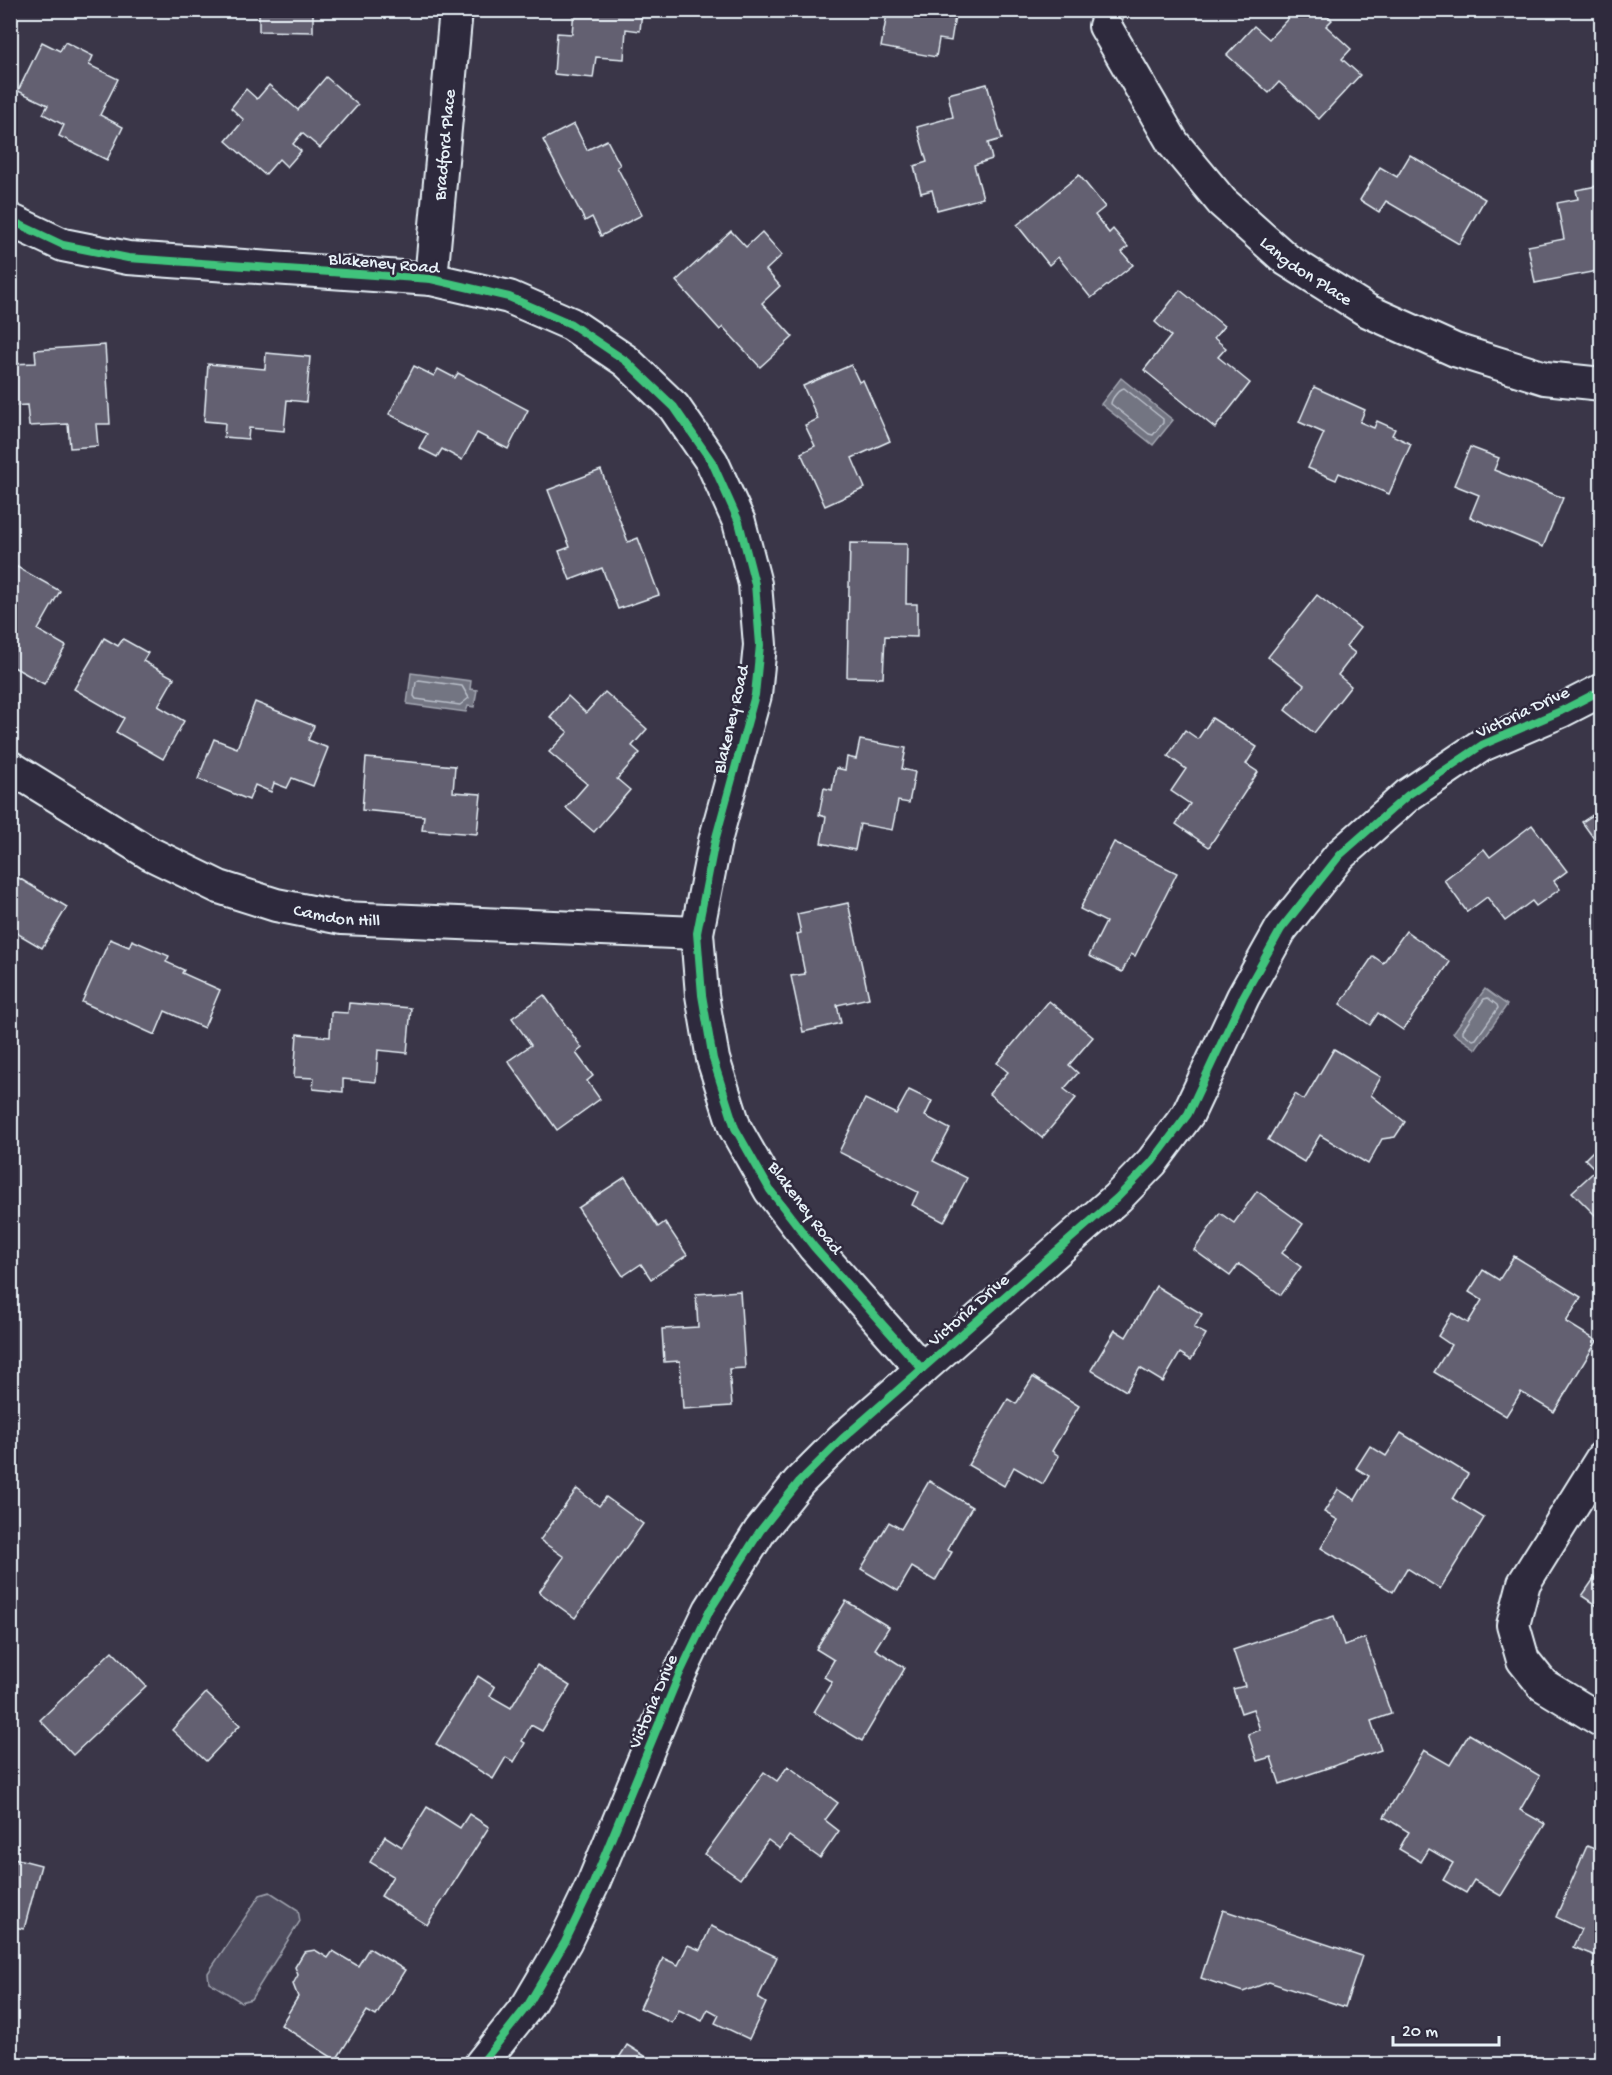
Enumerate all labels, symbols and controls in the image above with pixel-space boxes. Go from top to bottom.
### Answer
street label: Bradford Place [430,88,462,202]
street label: Langdon Place [1255,233,1356,312]
street label: Blakeney Road [327,249,441,280]
street label: Blakeney Road [710,662,755,777]
street label: Victoria Drive [1472,682,1574,744]
street label: Camdon Hill [291,901,381,933]
street label: Blakeney Road [762,1157,847,1260]
street label: Victoria Drive [924,1270,1015,1352]
street label: Victoria Drive [625,1651,684,1753]
scale bar [1393,2009,1500,2047]
text: 20 m [1402,2022,1438,2043]

